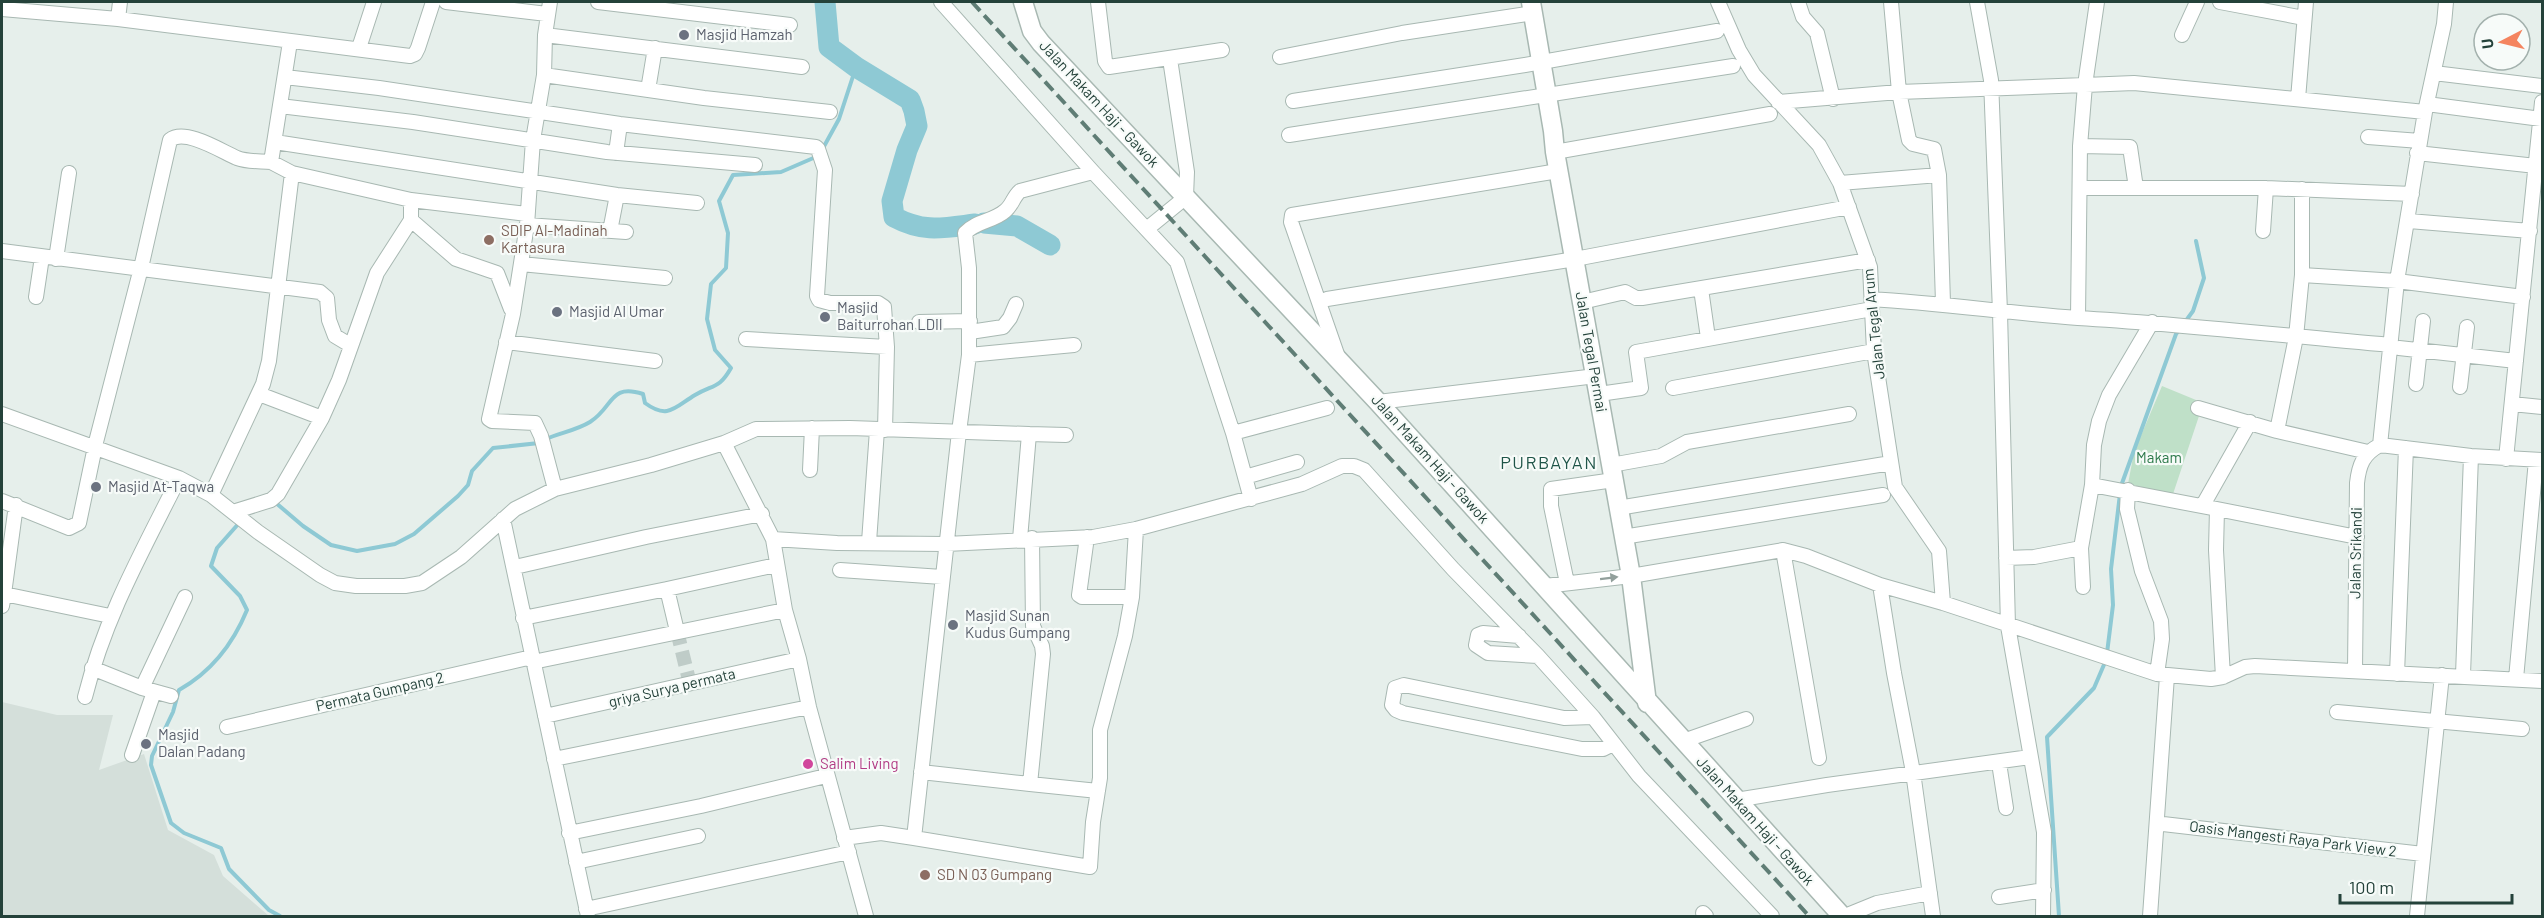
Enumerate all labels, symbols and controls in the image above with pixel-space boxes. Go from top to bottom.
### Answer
north arrow [2472,12,2532,72]
place label: Masjid Hamzah [696,25,793,43]
marker: Masjid Hamzah [677,28,691,42]
street label: Jalan Makam Haji - Gawok [1036,36,1164,171]
text: U [2477,38,2497,50]
place label: SDIP Al-Madinah Kartasura [501,221,608,256]
marker: SDIP Al-Madinah Kartasura [482,233,496,247]
street label: Jalan Tegal Arum [1858,268,1888,380]
street label: Jalan Tegal Permai [1573,290,1611,414]
place label: Masjid Baiturrohan LDII [837,298,943,333]
place label: Masjid Al Umar [569,302,665,320]
marker: Masjid Al Umar [550,305,564,319]
marker: Masjid Baiturrohan LDII [818,310,832,324]
street label: Jalan Makam Haji - Gawok [1368,390,1494,527]
park label: Makam [2136,448,2182,466]
district label: PURBAYAN [1500,451,1598,473]
place label: Masjid At-Taqwa [108,477,214,495]
marker: Masjid At-Taqwa [89,480,103,494]
street label: Jalan Srikandi [2345,507,2365,599]
one-way arrow [1599,574,1618,583]
place label: Masjid Sunan Kudus Gumpang [965,606,1070,641]
marker: Masjid Sunan Kudus Gumpang [946,618,960,632]
street label: griya Surya permata [607,664,737,710]
street label: Permata Gumpang 2 [314,668,446,715]
place label: Masjid Dalan Padang [158,725,246,760]
marker: Masjid Dalan Padang [139,737,153,751]
street label: Jalan Makam Haji - Gawok [1693,752,1819,889]
place label: Salim Living [820,754,898,772]
marker: Salim Living [801,757,815,771]
street label: Oasis Mangesti Raya Park View 2 [2188,816,2398,860]
place label: SD N 03 Gumpang [937,865,1052,883]
scale bar [2340,867,2512,905]
marker: SD N 03 Gumpang [918,868,932,882]
text: 100 m [2349,876,2394,898]

